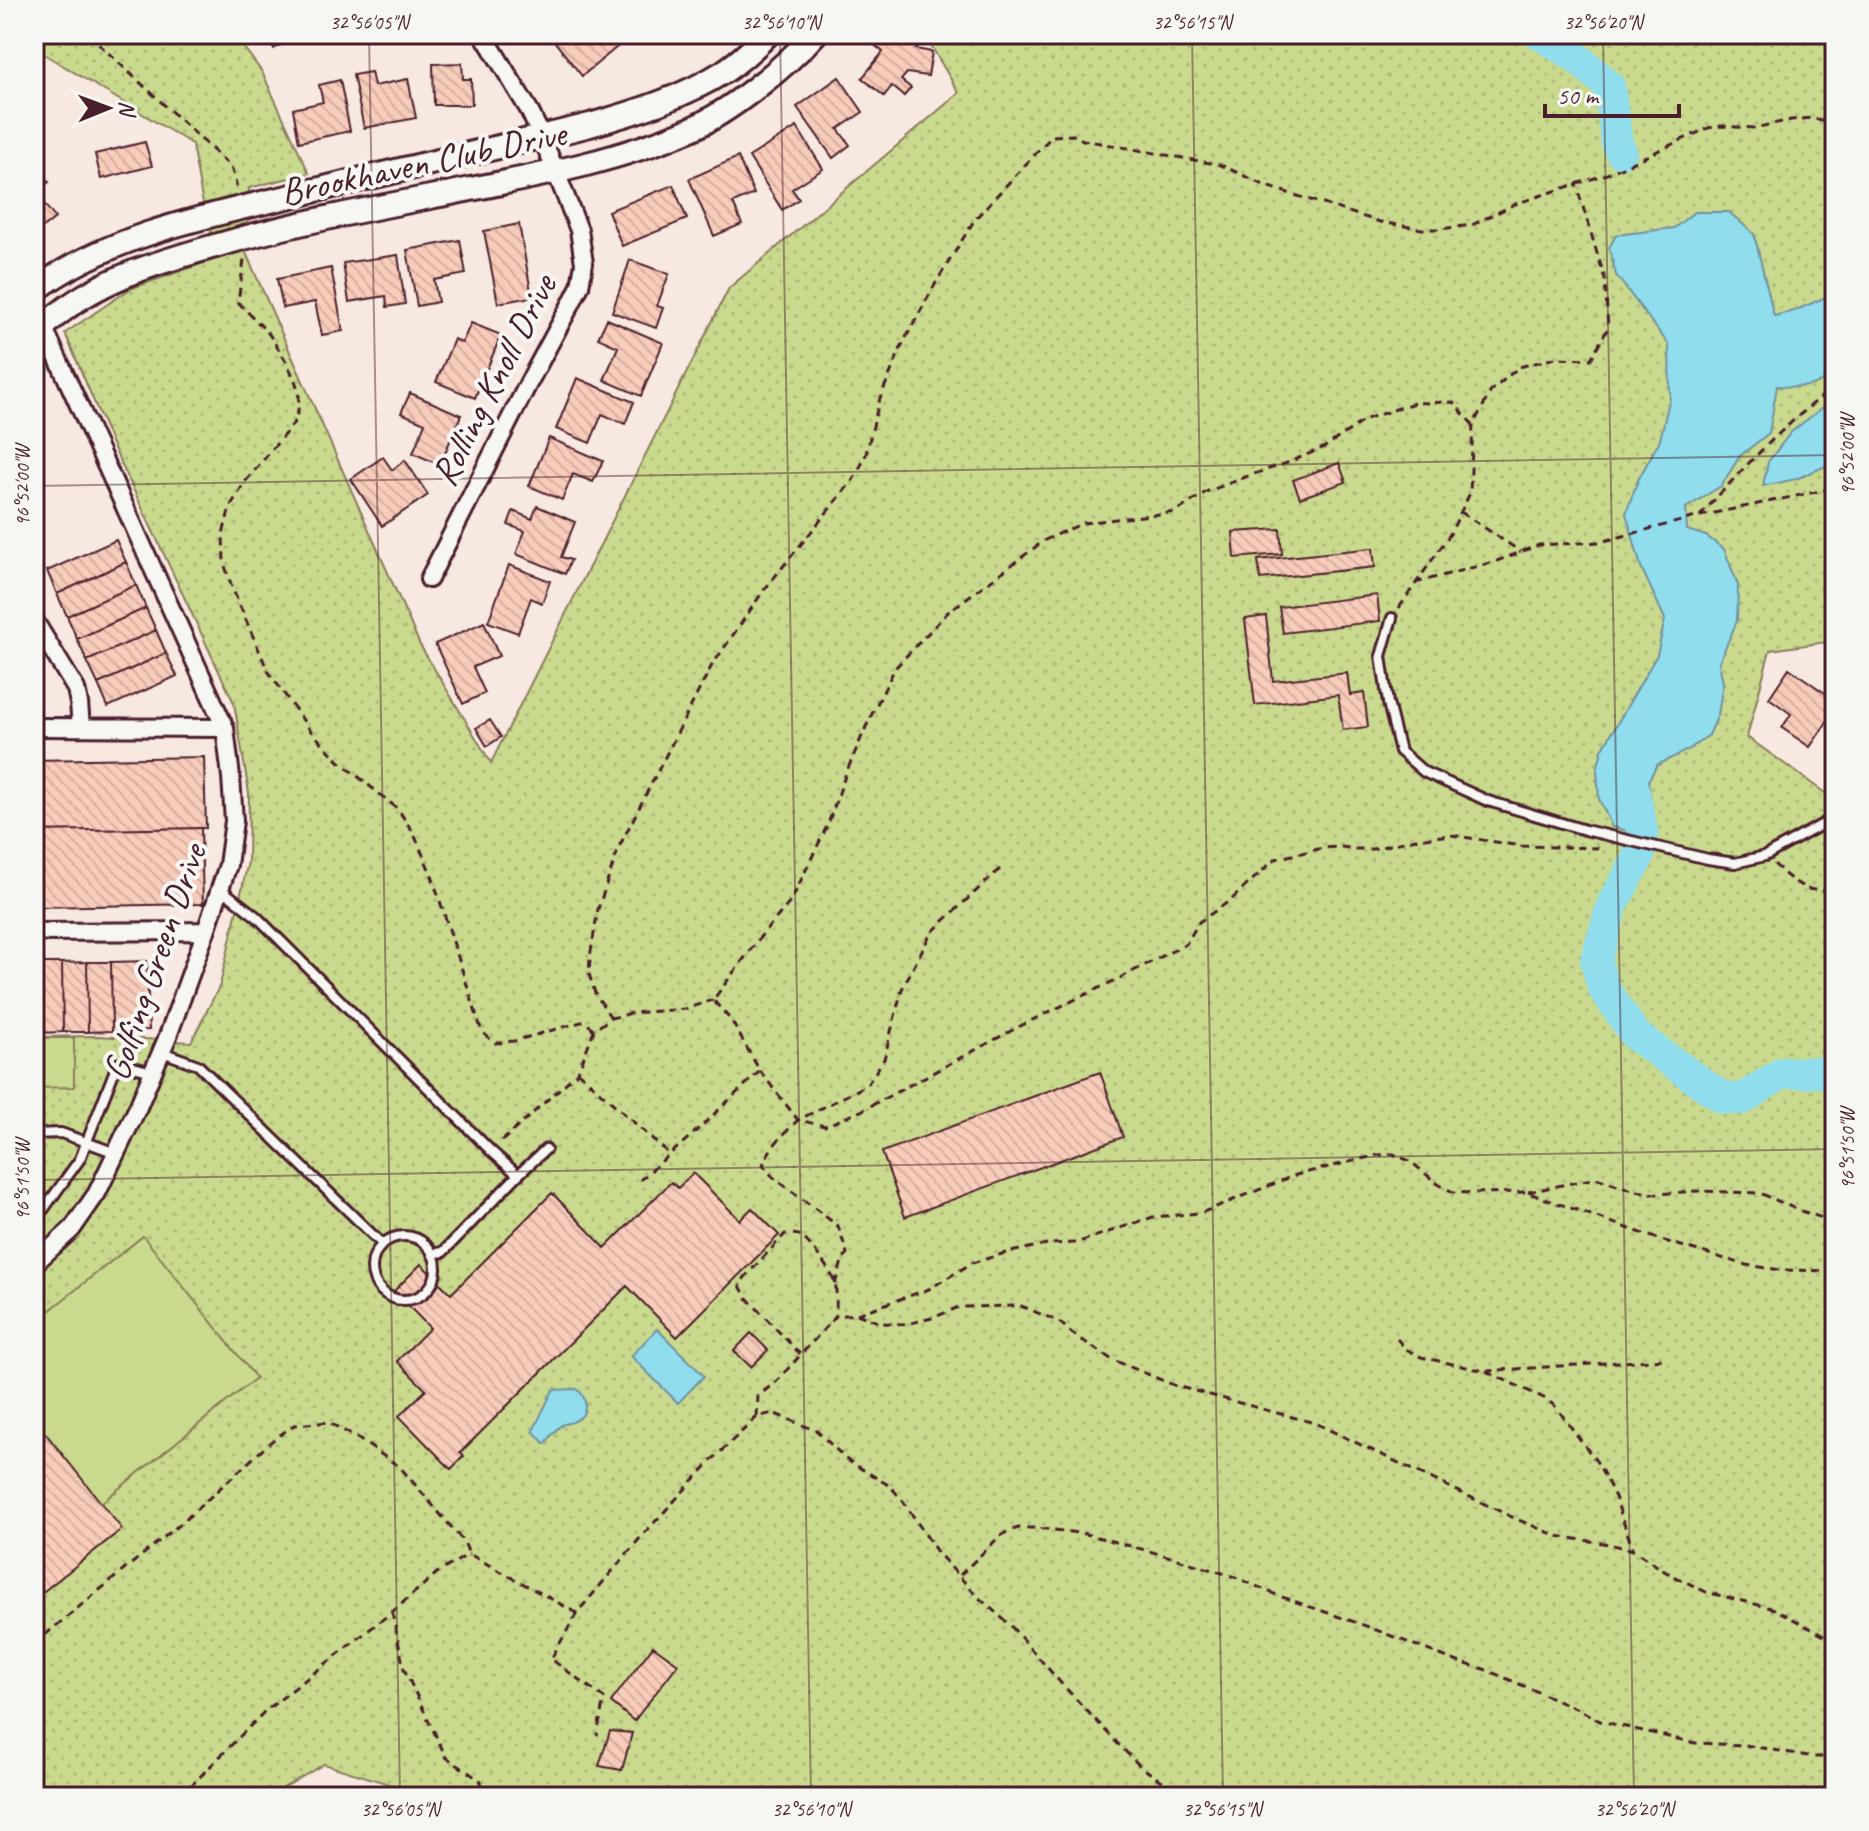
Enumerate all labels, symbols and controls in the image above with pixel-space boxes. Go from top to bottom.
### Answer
text: 32°56'05"N [330,10,411,35]
text: 32°56'10"N [742,10,823,35]
text: 32°56'15"N [1153,10,1234,35]
text: 32°56'20"N [1564,10,1645,35]
north arrow [68,68,148,148]
scale bar [1545,68,1679,118]
text: 50 m [1557,81,1600,111]
text: N [113,101,141,118]
street label: Brookhaven Club Drive [276,109,572,216]
street label: Rolling Knoll Drive [420,265,568,494]
text: 96°52'00"W [1835,411,1860,496]
text: 96°52'00"W [10,442,35,527]
street label: Golfing Green Drive [92,836,218,1086]
text: 96°51'50"W [1835,1105,1860,1190]
text: 96°51'50"W [10,1136,35,1221]
text: 32°56'05"N [361,1797,442,1822]
text: 32°56'10"N [772,1797,853,1822]
text: 32°56'15"N [1183,1797,1264,1822]
text: 32°56'20"N [1595,1797,1676,1822]

